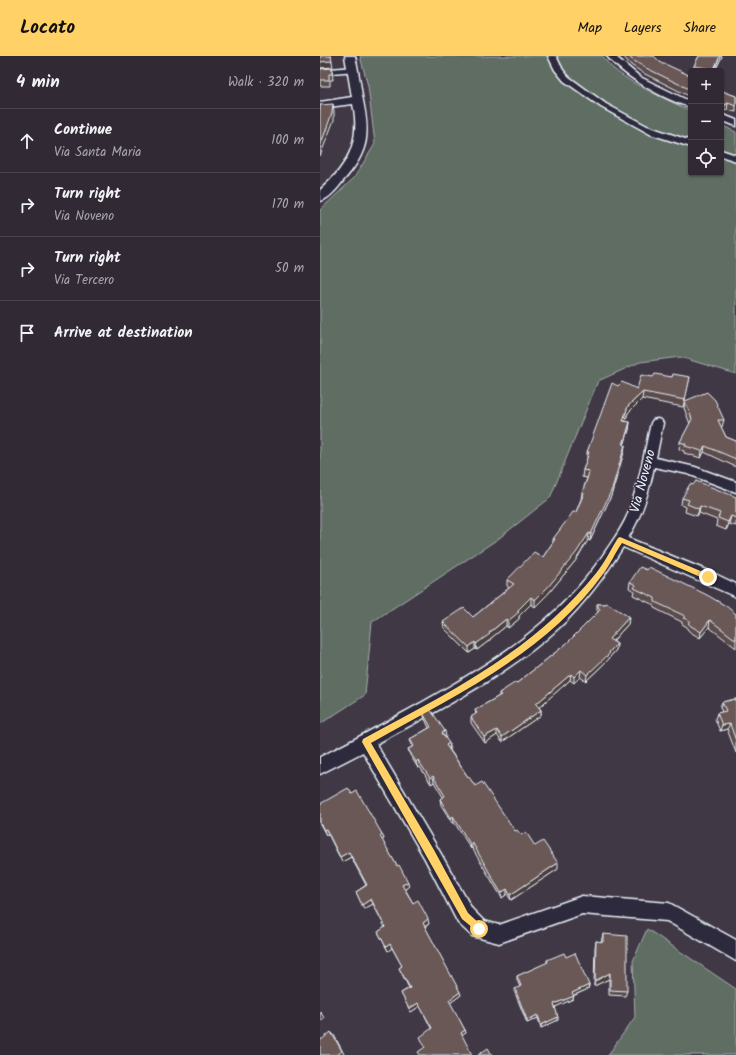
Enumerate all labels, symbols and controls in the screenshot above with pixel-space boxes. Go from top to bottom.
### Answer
text: Locato [20,13,75,43]
text: Map [578,17,602,39]
text: Layers [624,17,662,39]
text: Share [684,17,716,39]
map controls [688,68,724,176]
button: + [688,68,724,104]
text: 4 min [16,69,60,96]
text: Walk · 320 m [228,72,304,93]
button: − [688,104,724,140]
text: Continue [54,118,112,142]
icon: ahead [16,130,38,152]
text: 100 m [271,130,304,151]
button: locate [688,140,724,176]
text: Via Santa Maria [54,142,141,163]
text: Turn right [54,182,121,206]
icon: right [16,194,38,216]
text: 170 m [272,194,304,215]
text: Via Noveno [54,206,114,227]
text: Turn right [54,246,121,270]
icon: right [16,258,38,280]
text: 50 m [275,258,304,279]
text: Via Tercero [54,270,114,291]
text: Arrive at destination [54,321,193,345]
icon: arrive [16,322,38,344]
street label: Via Noveno [624,447,662,515]
route end [699,568,717,586]
route start [470,920,488,938]

